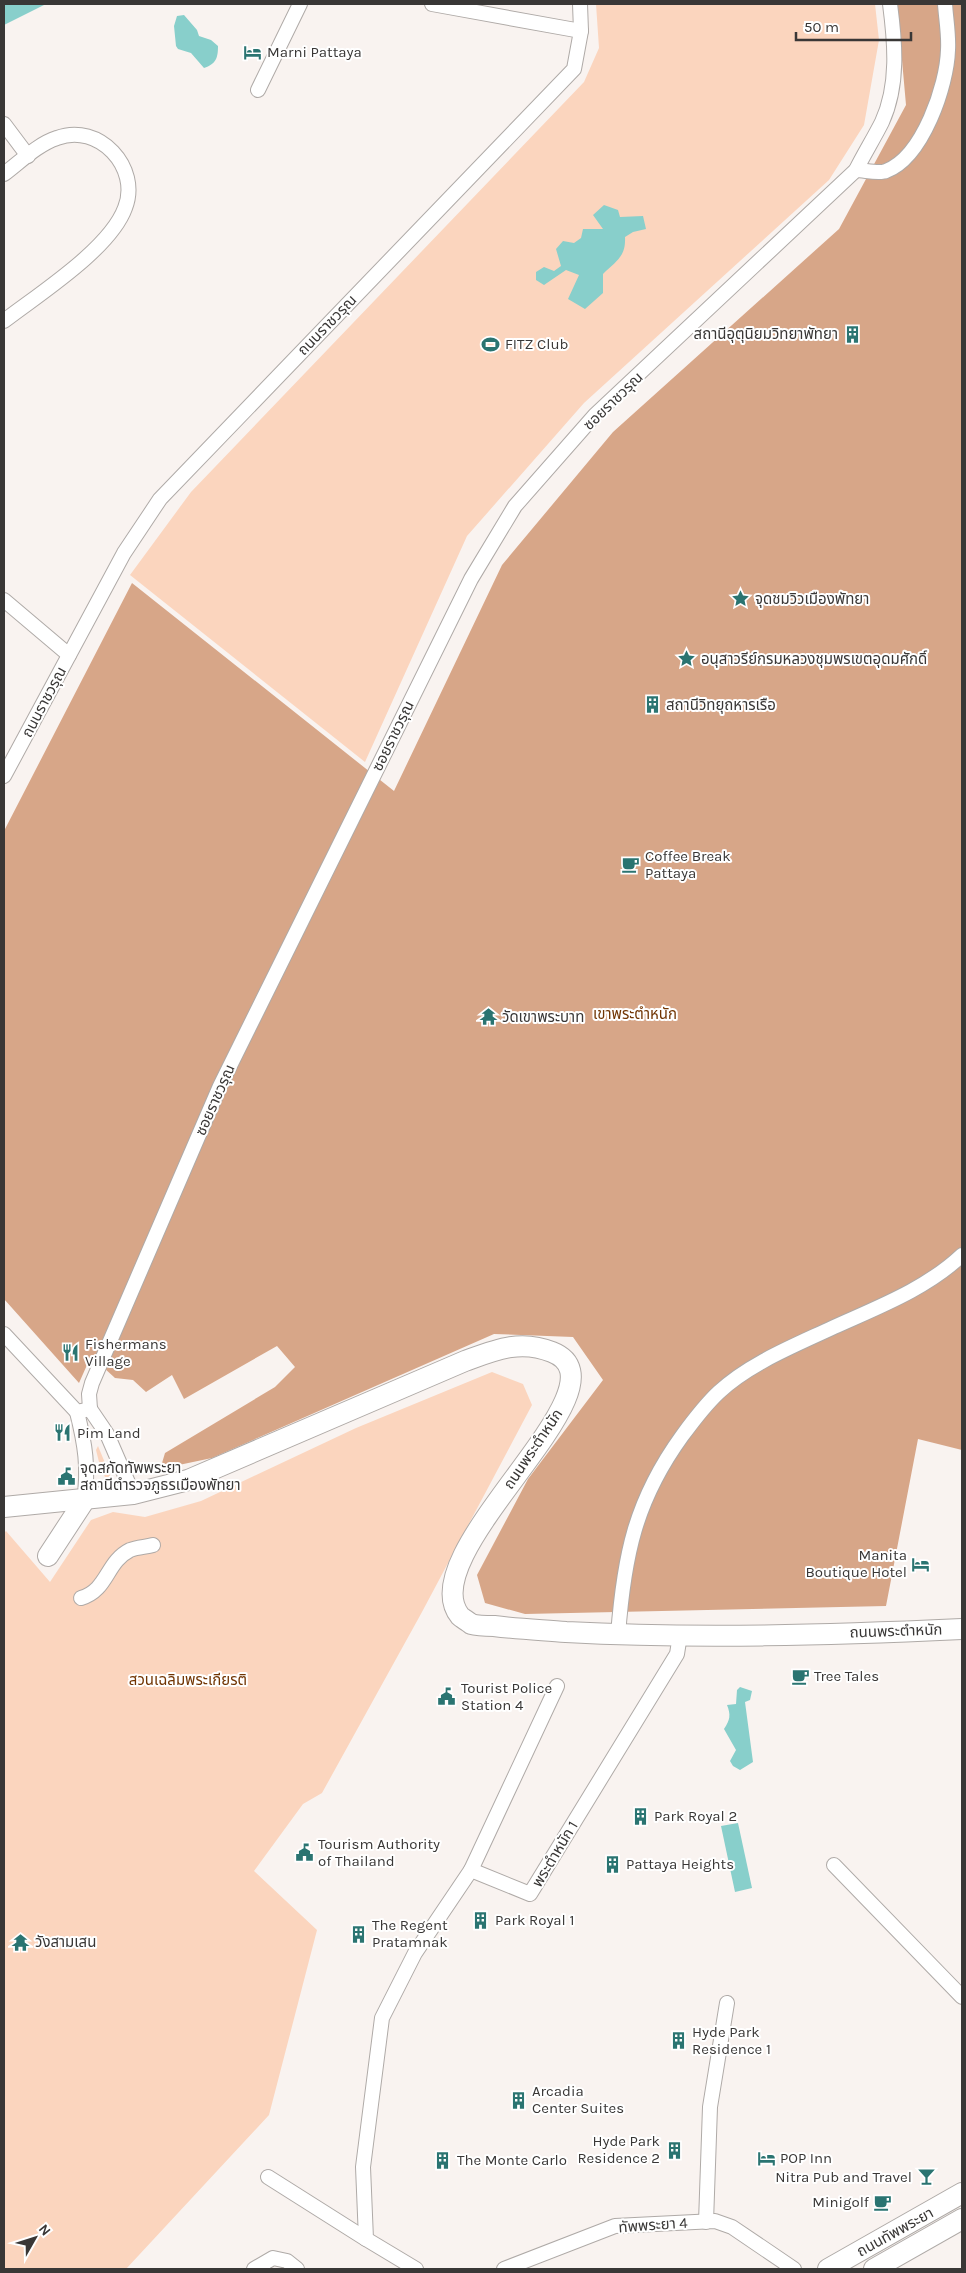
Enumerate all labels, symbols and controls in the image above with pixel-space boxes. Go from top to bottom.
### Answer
scale bar [796,10,911,42]
text: 50 m [804,18,839,36]
hotel icon: Marni Pattaya [243,42,263,62]
place label: Marni Pattaya [267,43,362,61]
street label: ถนนราชวรุณ [294,291,360,359]
building icon: สถานีอุตุนิยมวิทยาพัทยา [842,324,862,344]
place label: สถานีอุตุนิยมวิทยาพัทยา [694,325,838,343]
sports icon: FITZ Club [481,334,501,354]
place label: FITZ Club [505,335,568,353]
street label: ซอยราชวรุณ [579,368,647,434]
place icon: จุดชมวิวเมืองพัทยา [731,589,751,609]
place label: จุดชมวิวเมืองพัทยา [755,590,869,608]
place icon: อนุสาวรีย์กรมหลวงชุมพรเขตอุดมศักดิ์ [677,649,697,669]
place label: อนุสาวรีย์กรมหลวงชุมพรเขตอุดมศักดิ์ [701,650,927,668]
street label: ถนนราชวรุณ [18,664,70,740]
building icon: สถานีวิทยุถหารเรือ [642,695,662,715]
place label: สถานีวิทยุถหารเรือ [666,696,776,714]
street label: ซอยราชวรุณ [368,698,418,774]
place label: Coffee Break Pattaya [645,847,731,882]
cafe icon: Coffee Break Pattaya [621,855,641,875]
park label: เขาพระตำหนัก [593,1005,677,1023]
temple icon: วัดเขาพระบาท [478,1007,498,1027]
place label: วัดเขาพระบาท [502,1008,584,1026]
street label: ซอยราชวรุณ [191,1062,239,1138]
place label: Fishermans Village [85,1335,167,1370]
restaurant icon: Fishermans Village [61,1343,81,1363]
street label: ถนนพระตำหนัก [500,1405,566,1493]
restaurant icon: Pim Land [53,1423,73,1443]
place label: Pim Land [77,1424,141,1442]
place label: จุดสกัดทัพพระยา สถานีตำรวจภูธรเมืองพัทยา [80,1459,241,1494]
public building icon: จุดสกัดทัพพระยา สถานีตำรวจภูธรเมืองพัทยา [56,1467,76,1487]
place label: Manita Boutique Hotel [805,1546,907,1581]
hotel icon: Manita Boutique Hotel [911,1554,931,1574]
street label: ถนนพระตำหนัก [849,1620,943,1642]
cafe icon: Tree Tales [790,1666,810,1686]
place label: Tree Tales [814,1667,879,1685]
park label: สวนเฉลิมพระเกียรติ [129,1671,247,1689]
place label: Tourist Police Station 4 [461,1679,552,1714]
public building icon: Tourist Police Station 4 [437,1687,457,1707]
building icon: Park Royal 2 [630,1806,650,1826]
place label: Park Royal 2 [654,1807,737,1825]
street label: พระตำหนัก 1 [528,1818,582,1890]
place label: Tourism Authority of Thailand [318,1835,440,1870]
public building icon: Tourism Authority of Thailand [294,1843,314,1863]
building icon: Pattaya Heights [602,1854,622,1874]
place label: Pattaya Heights [626,1855,734,1873]
building icon: Park Royal 1 [471,1910,491,1930]
place label: Park Royal 1 [495,1911,574,1929]
place label: The Regent Pratamnak [372,1916,448,1951]
building icon: The Regent Pratamnak [348,1924,368,1944]
temple icon: วังสามเสน [11,1932,31,1952]
place label: วังสามเสน [35,1933,96,1951]
place label: Hyde Park Residence 1 [692,2023,771,2058]
building icon: Hyde Park Residence 1 [668,2031,688,2051]
place label: Arcadia Center Suites [532,2082,624,2117]
building icon: Arcadia Center Suites [508,2090,528,2110]
place label: Hyde Park Residence 2 [577,2132,660,2167]
building icon: Hyde Park Residence 2 [664,2140,684,2160]
hotel icon: POP Inn [756,2148,776,2168]
place label: POP Inn [780,2149,832,2167]
building icon: The Monte Carlo [433,2150,453,2170]
place label: The Monte Carlo [457,2151,567,2169]
bar icon: Nitra Pub and Travel [916,2167,936,2187]
place label: Nitra Pub and Travel [775,2168,912,2186]
cafe icon: Minigolf [873,2192,893,2212]
place label: Minigolf [812,2193,870,2211]
street label: ถนนทัพพระยา [854,2204,936,2260]
north arrow [10,2213,60,2263]
street label: ทัพพระยา 4 [618,2214,689,2236]
text: N [35,2221,54,2239]

